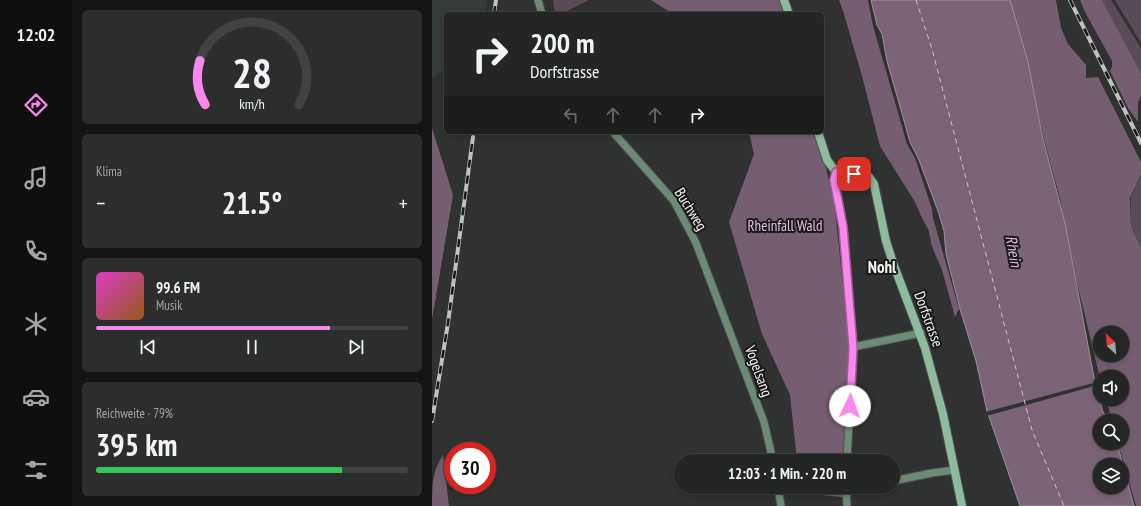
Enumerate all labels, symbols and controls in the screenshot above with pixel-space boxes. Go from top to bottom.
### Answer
text: 12:02 [17,23,55,46]
text: 200 m [530,24,594,61]
icon: right [464,28,516,80]
text: 28 [232,46,272,99]
text: Dorfstrasse [530,60,600,83]
icon: directions [22,91,50,119]
text: km/h [239,94,265,113]
icon: left [560,104,582,126]
icon: ahead [602,104,624,126]
icon: ahead [644,104,666,126]
icon: right [686,104,708,126]
pin [837,157,871,191]
text: Klima [96,163,122,180]
icon: arrive [843,163,865,185]
icon: music [22,164,50,192]
text: 21.5° [222,183,282,222]
street label: Buchweg [671,184,711,234]
text: − [96,189,105,217]
text: + [399,189,408,217]
park label: Rheinfall Wald [747,216,823,235]
water label: Rhein [1001,234,1027,269]
icon: phone [22,237,50,265]
district label: Nohl [868,256,897,278]
text: 99.6 FM [156,278,200,297]
street label: Dorfstrasse [910,289,948,349]
text: Musik [156,297,182,314]
icon: climate [22,310,50,338]
north arrow [1093,326,1129,362]
map controls [1093,326,1129,494]
icon: previous [137,336,159,358]
icon: pause [241,336,263,358]
icon: next [345,336,367,358]
street label: Vogelsang [741,342,777,399]
button: sound [1093,370,1129,406]
icon: car [22,383,50,411]
position arrow [829,385,871,427]
text: Reichweite · 79% [96,405,173,422]
button: search [1093,414,1129,450]
text: 395 km [96,425,177,464]
speed limit sign: 30 [444,442,496,494]
icon: filters [22,456,50,484]
button: layers [1093,458,1129,494]
text: 12:03 · 1 Min. · 220 m [728,464,846,483]

